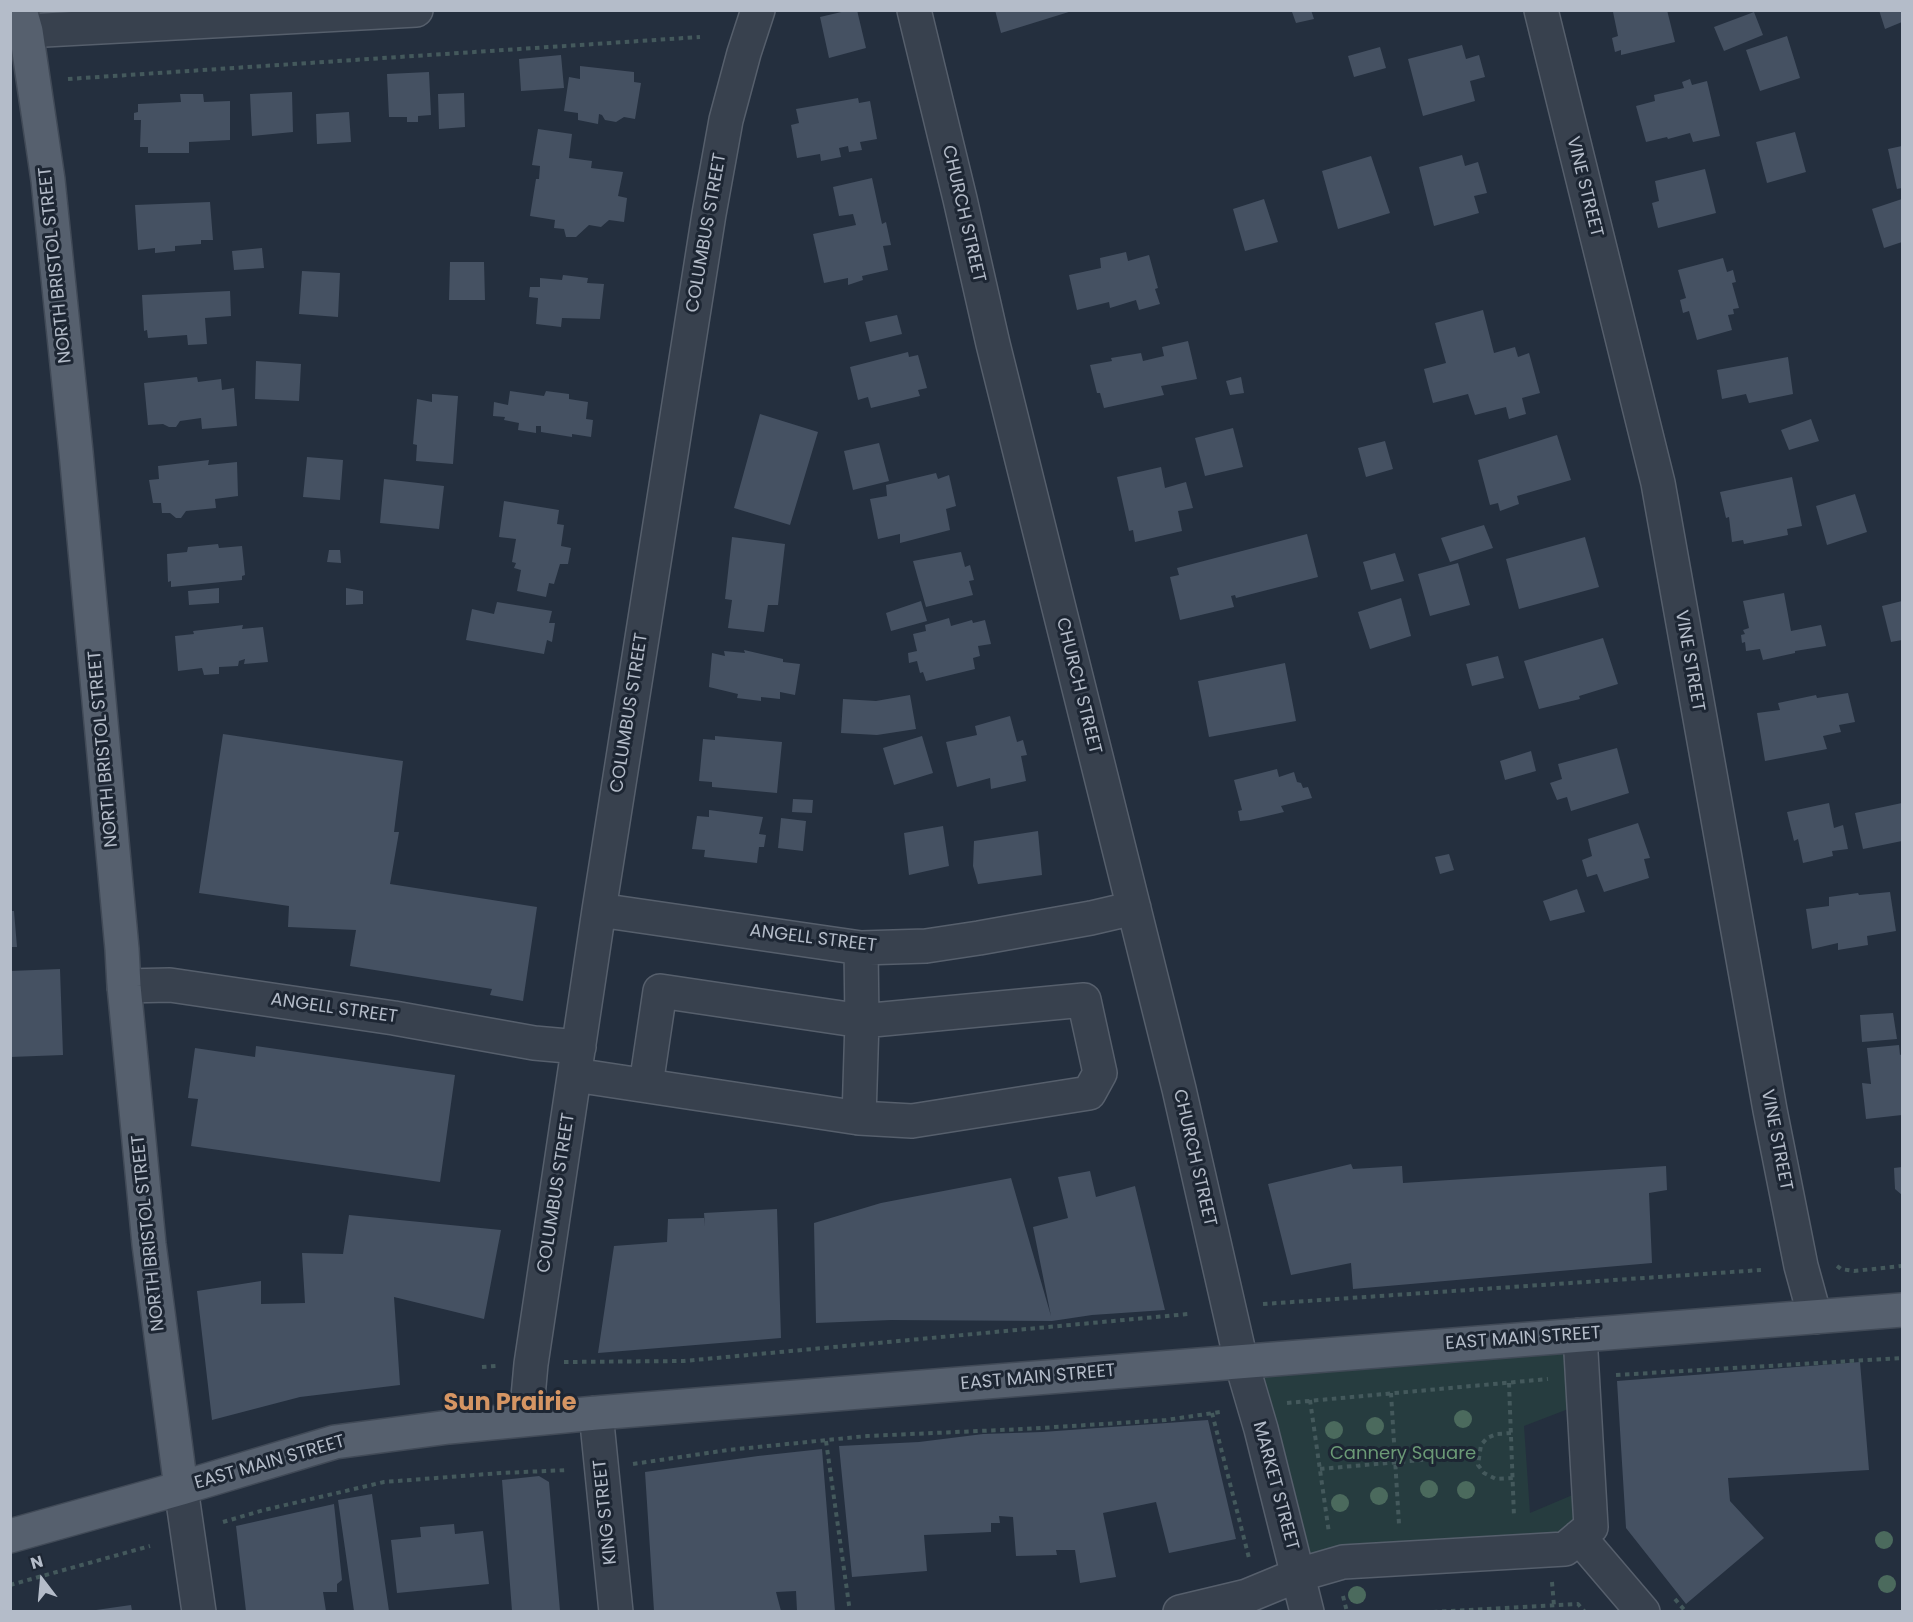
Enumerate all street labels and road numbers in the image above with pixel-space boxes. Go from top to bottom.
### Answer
street label: VINE STREET [1561,135,1607,239]
street label: CHURCH STREET [937,143,989,285]
street label: COLUMBUS STREET [682,152,732,314]
street label: NORTH BRISTOL STREET [35,166,77,364]
street label: VINE STREET [1669,609,1709,713]
street label: CHURCH STREET [1051,615,1105,757]
street label: COLUMBUS STREET [607,632,653,794]
street label: NORTH BRISTOL STREET [85,650,123,848]
street label: ANGELL STREET [748,920,878,958]
street label: ANGELL STREET [269,989,399,1029]
street label: CHURCH STREET [1168,1087,1220,1229]
street label: VINE STREET [1756,1088,1796,1192]
street label: COLUMBUS STREET [534,1112,580,1274]
street label: NORTH BRISTOL STREET [128,1134,170,1332]
street label: EAST MAIN STREET [1445,1323,1601,1355]
street label: EAST MAIN STREET [960,1360,1116,1396]
street label: MARKET STREET [1247,1419,1303,1553]
street label: EAST MAIN STREET [192,1431,348,1495]
street label: KING STREET [590,1458,622,1566]

